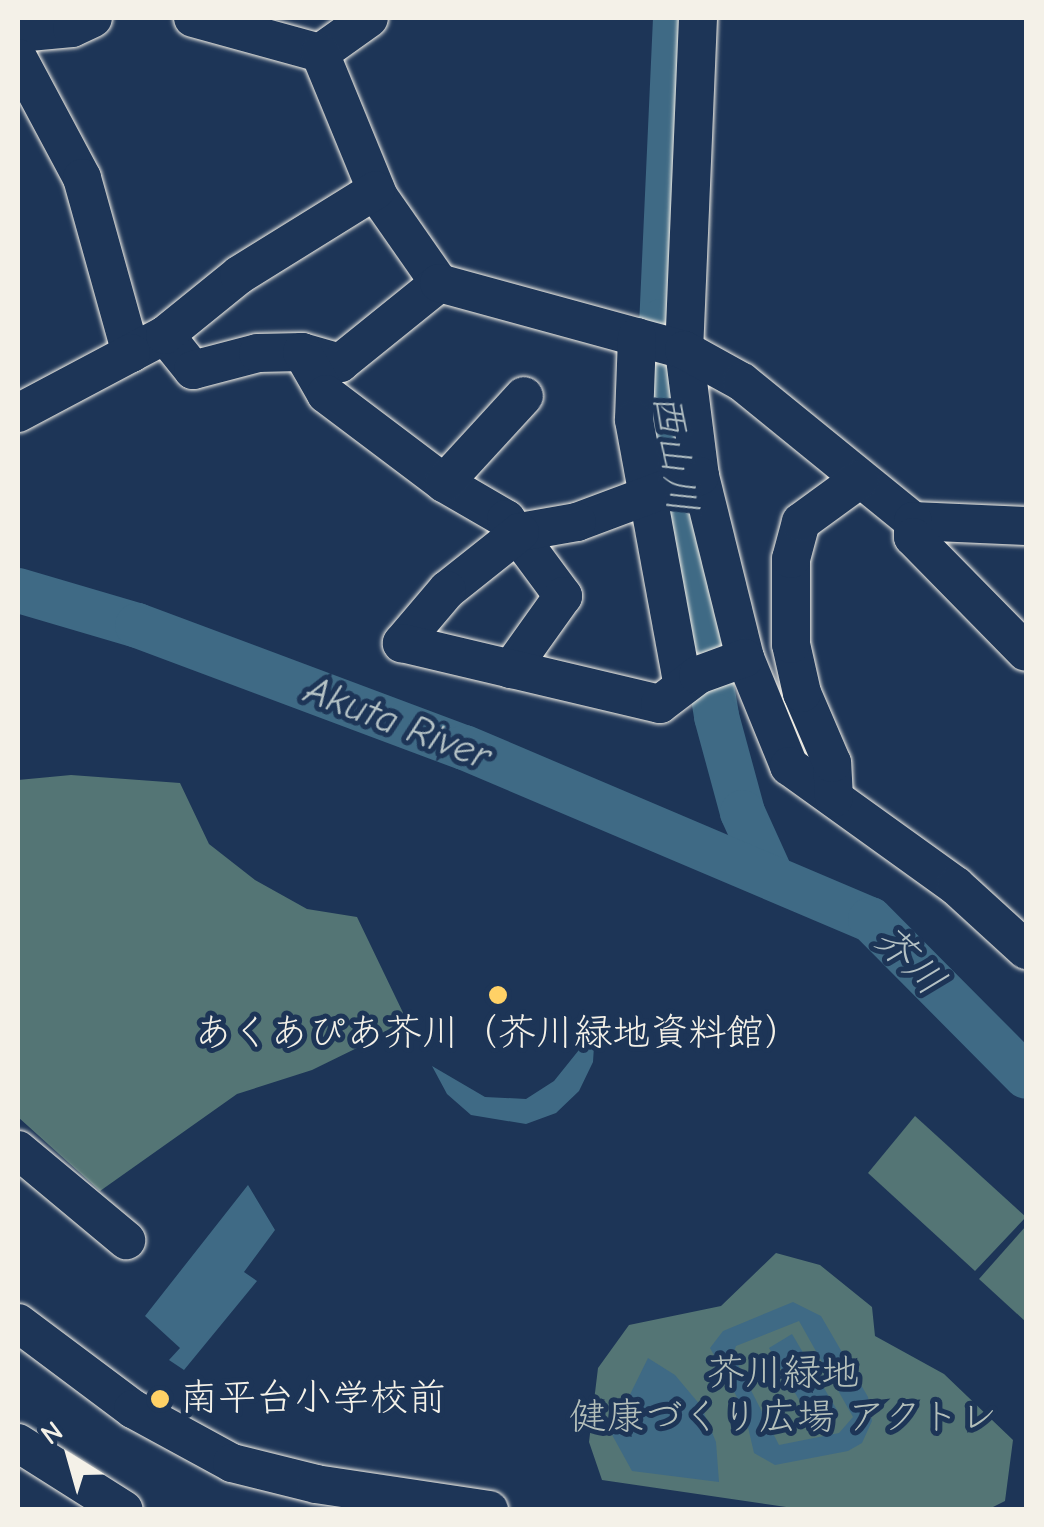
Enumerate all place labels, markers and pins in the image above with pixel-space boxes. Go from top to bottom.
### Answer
marker: あくあぴあ芥川（芥川緑地資料館） [487,984,509,1006]
place label: あくあぴあ芥川（芥川緑地資料館） [194,1011,802,1057]
place label: 南平台小学校前 [180,1376,446,1422]
marker: 南平台小学校前 [149,1388,171,1410]

